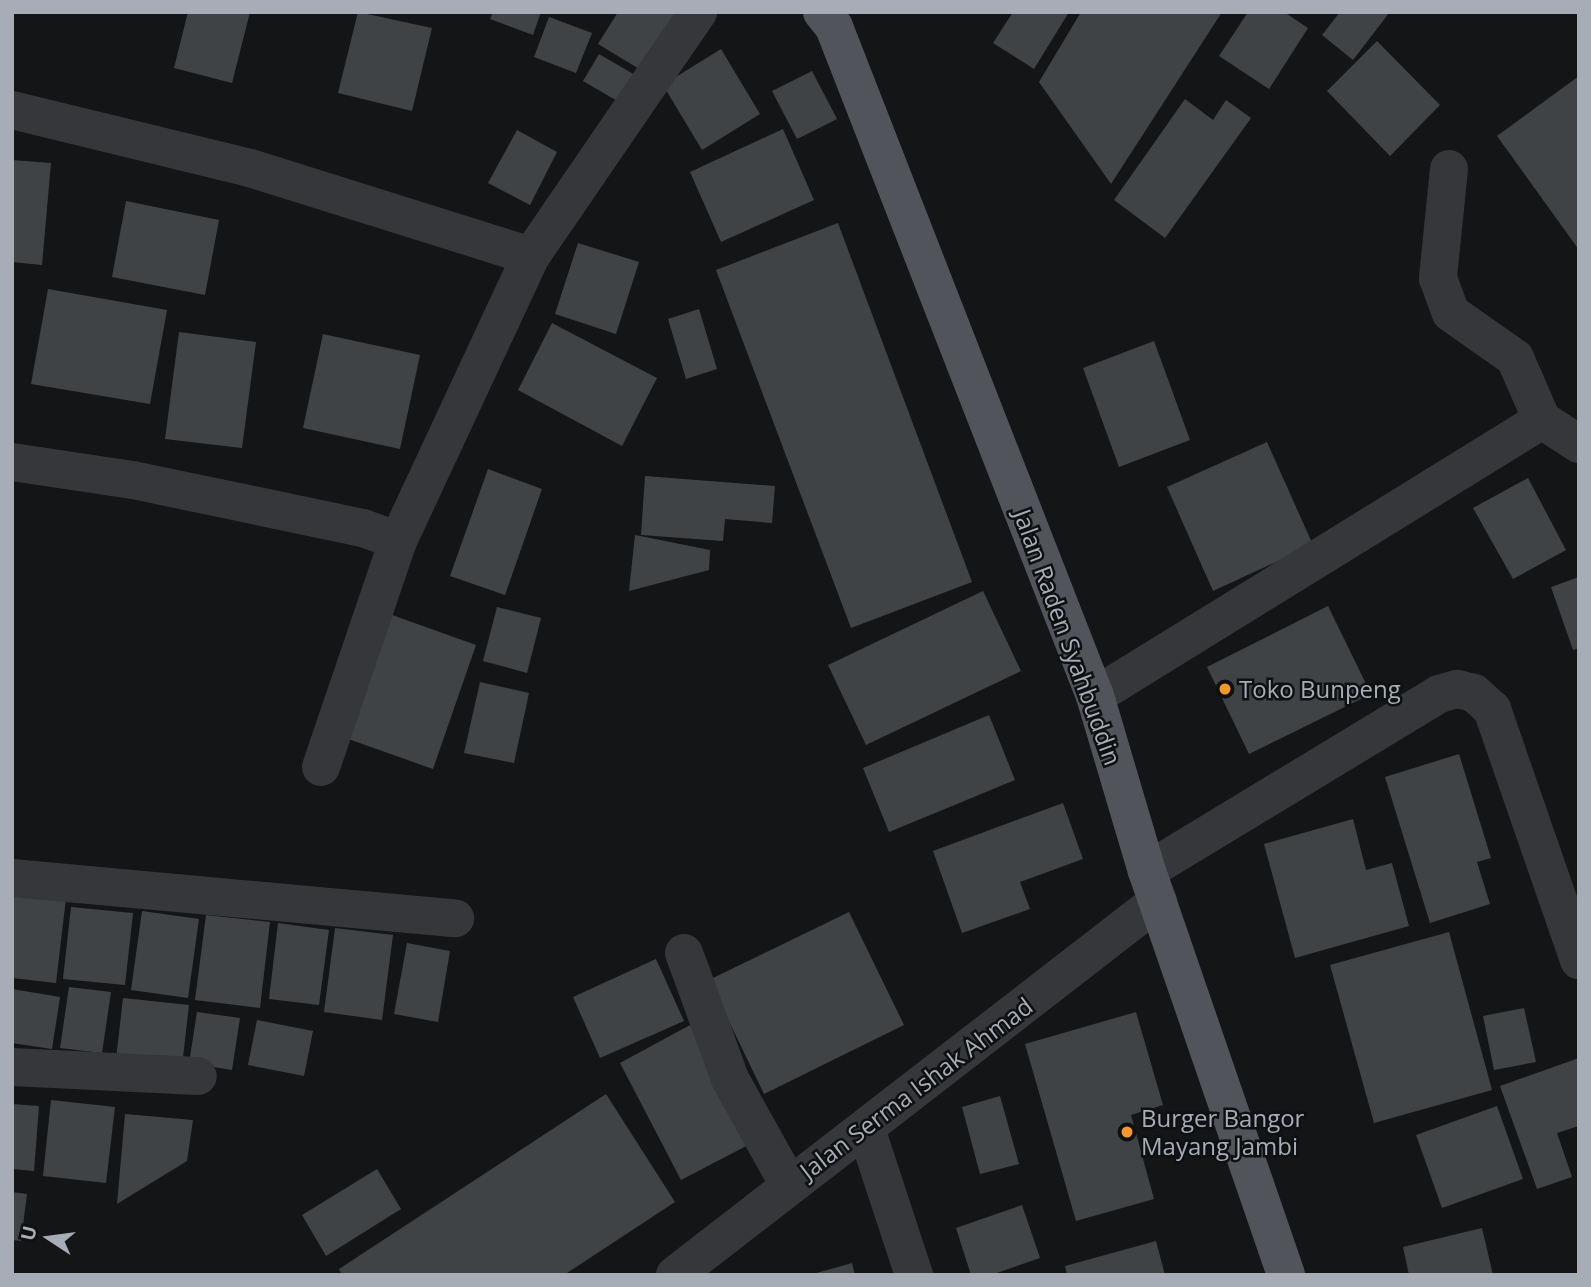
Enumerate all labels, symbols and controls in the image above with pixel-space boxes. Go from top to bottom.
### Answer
street label: Jalan Raden Syahbuddin [1008,505,1128,769]
place label: Toko Bunpeng [1239,675,1401,703]
marker: Toko Bunpeng [1217,681,1233,697]
street label: Jalan Serma Ishak Ahmad [794,991,1038,1185]
place label: Burger Bangor Mayang Jambi [1141,1104,1304,1160]
marker: Burger Bangor Mayang Jambi [1119,1124,1135,1140]
north arrow [14,1203,84,1273]
text: U [14,1223,43,1243]

